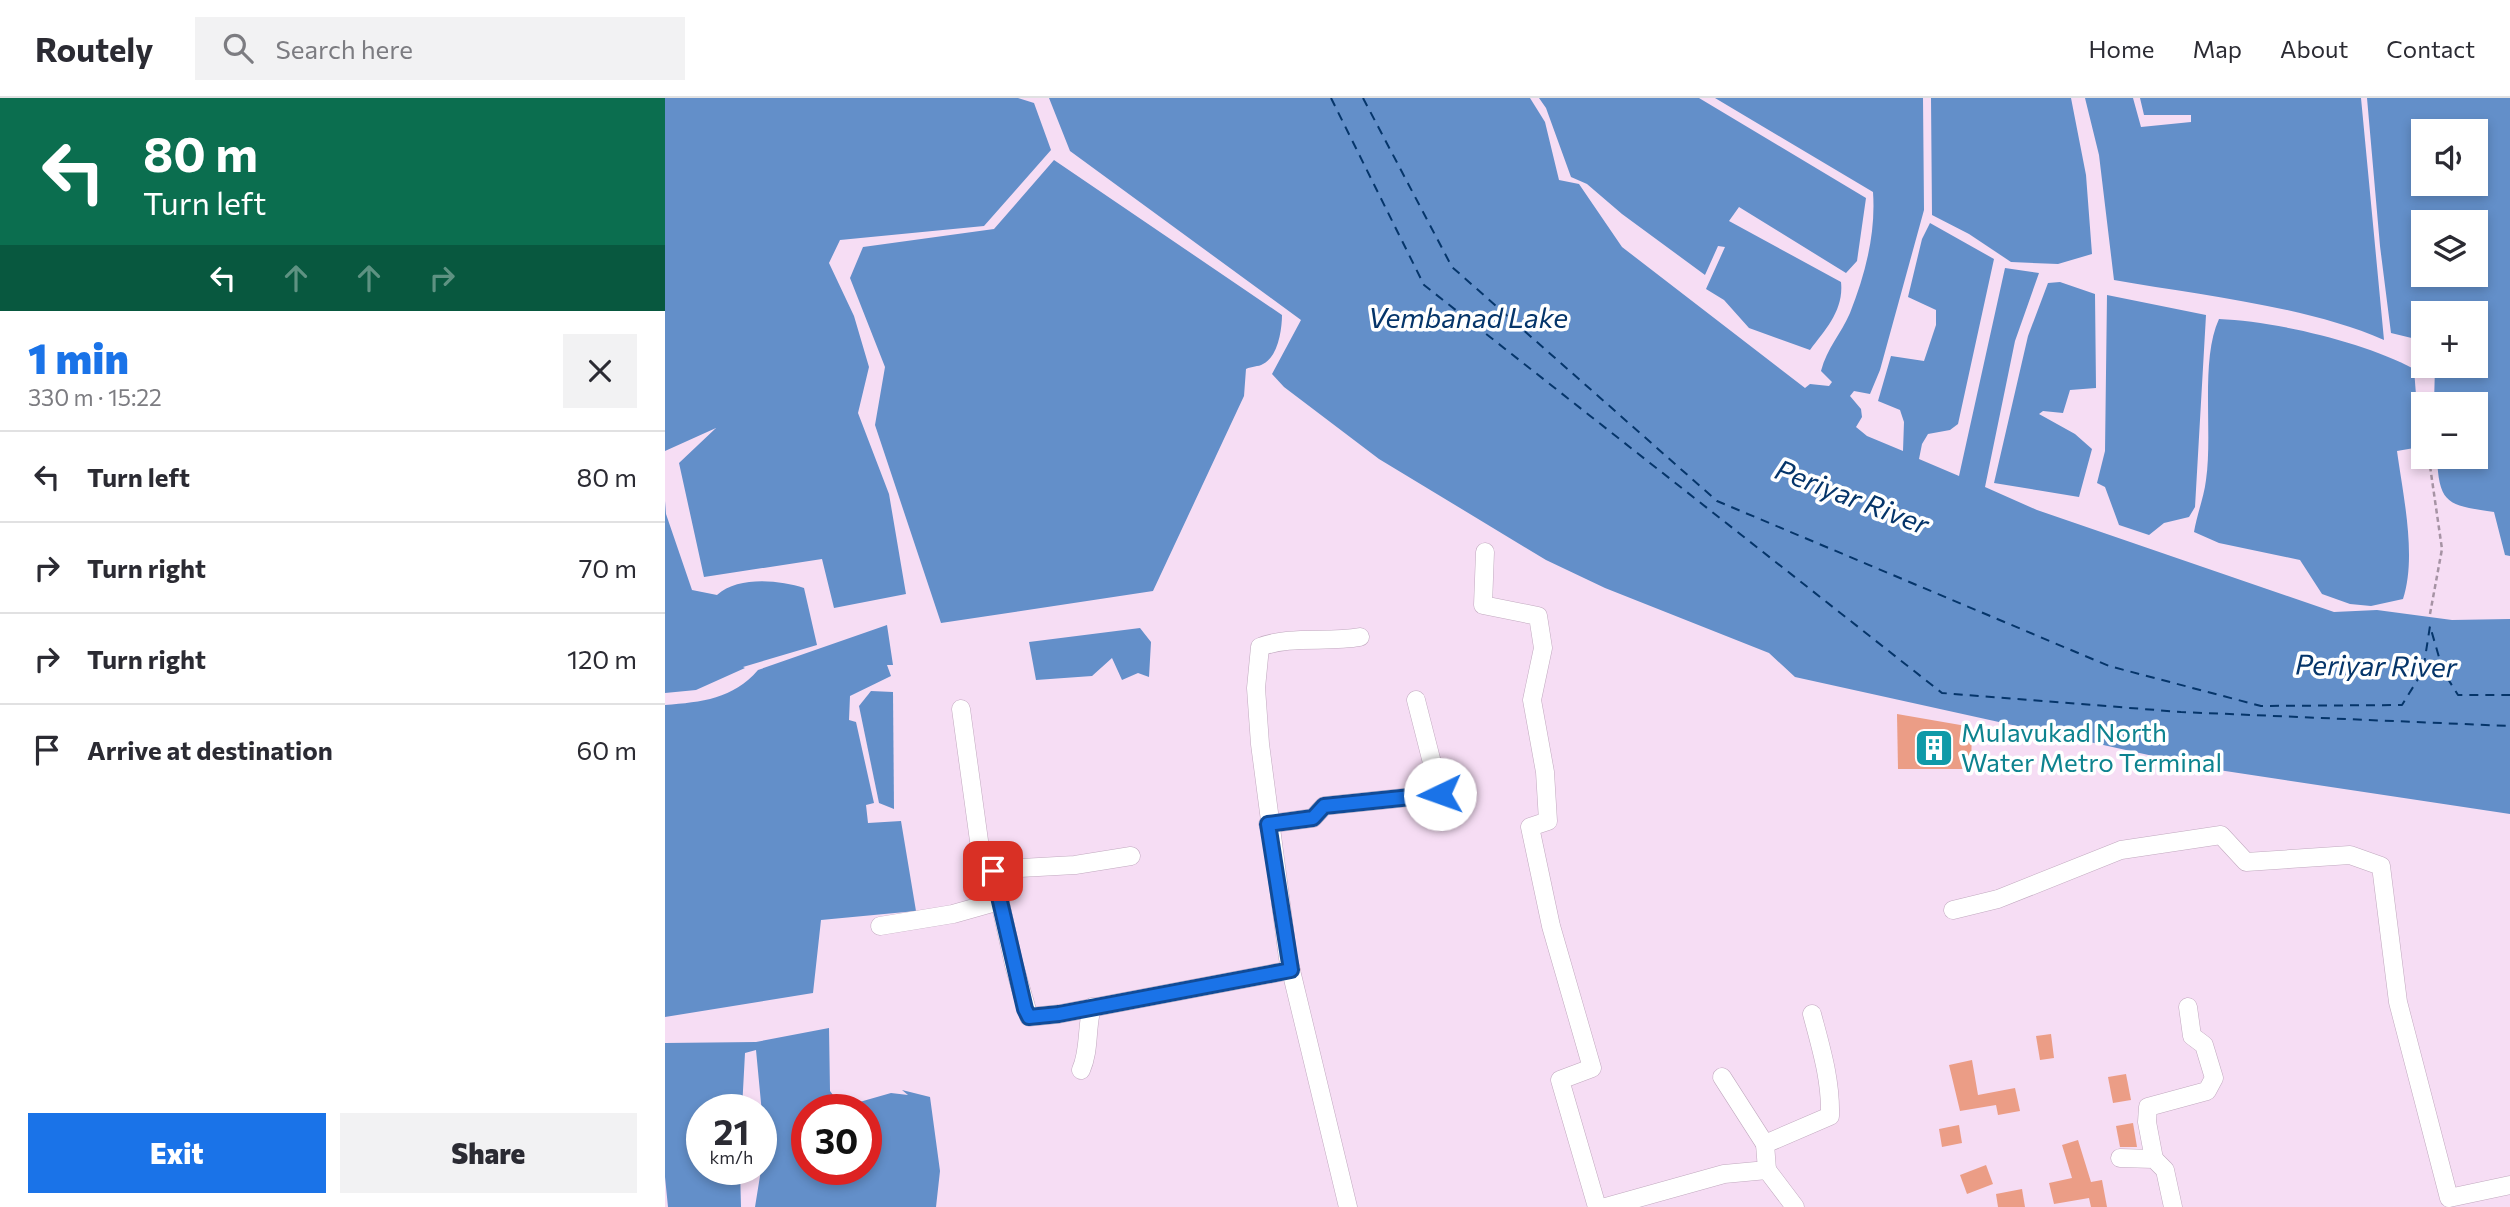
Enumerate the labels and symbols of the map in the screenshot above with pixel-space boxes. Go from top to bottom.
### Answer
water label: Vembanad Lake [1368,300,1568,334]
water label: Periyar River [1771,451,1935,541]
water label: Periyar River [2295,647,2458,683]
place label: Mulavukad North Water Metro Terminal [1961,716,2222,777]
building icon: Mulavukad North Water Metro Terminal [1913,727,1955,769]
position arrow [1403,757,1477,831]
pin [963,841,1023,901]
speed limit sign: 30 [791,1094,882,1185]

